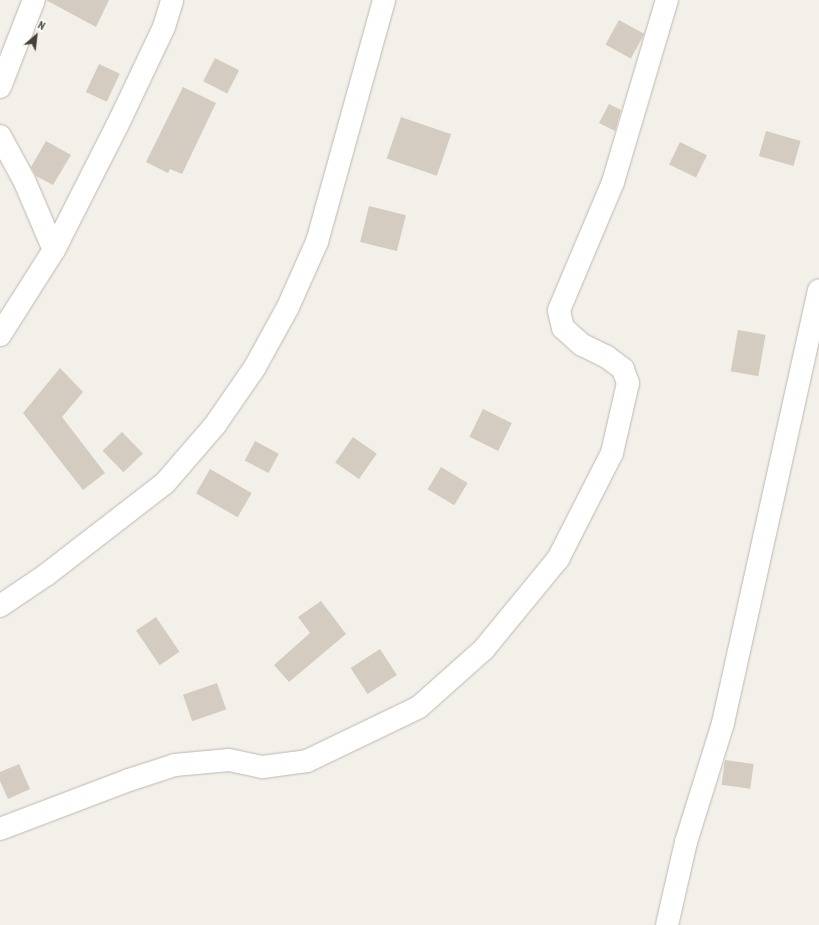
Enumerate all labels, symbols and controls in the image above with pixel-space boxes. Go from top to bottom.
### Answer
north arrow [16,16,56,56]
text: N [36,18,48,33]

